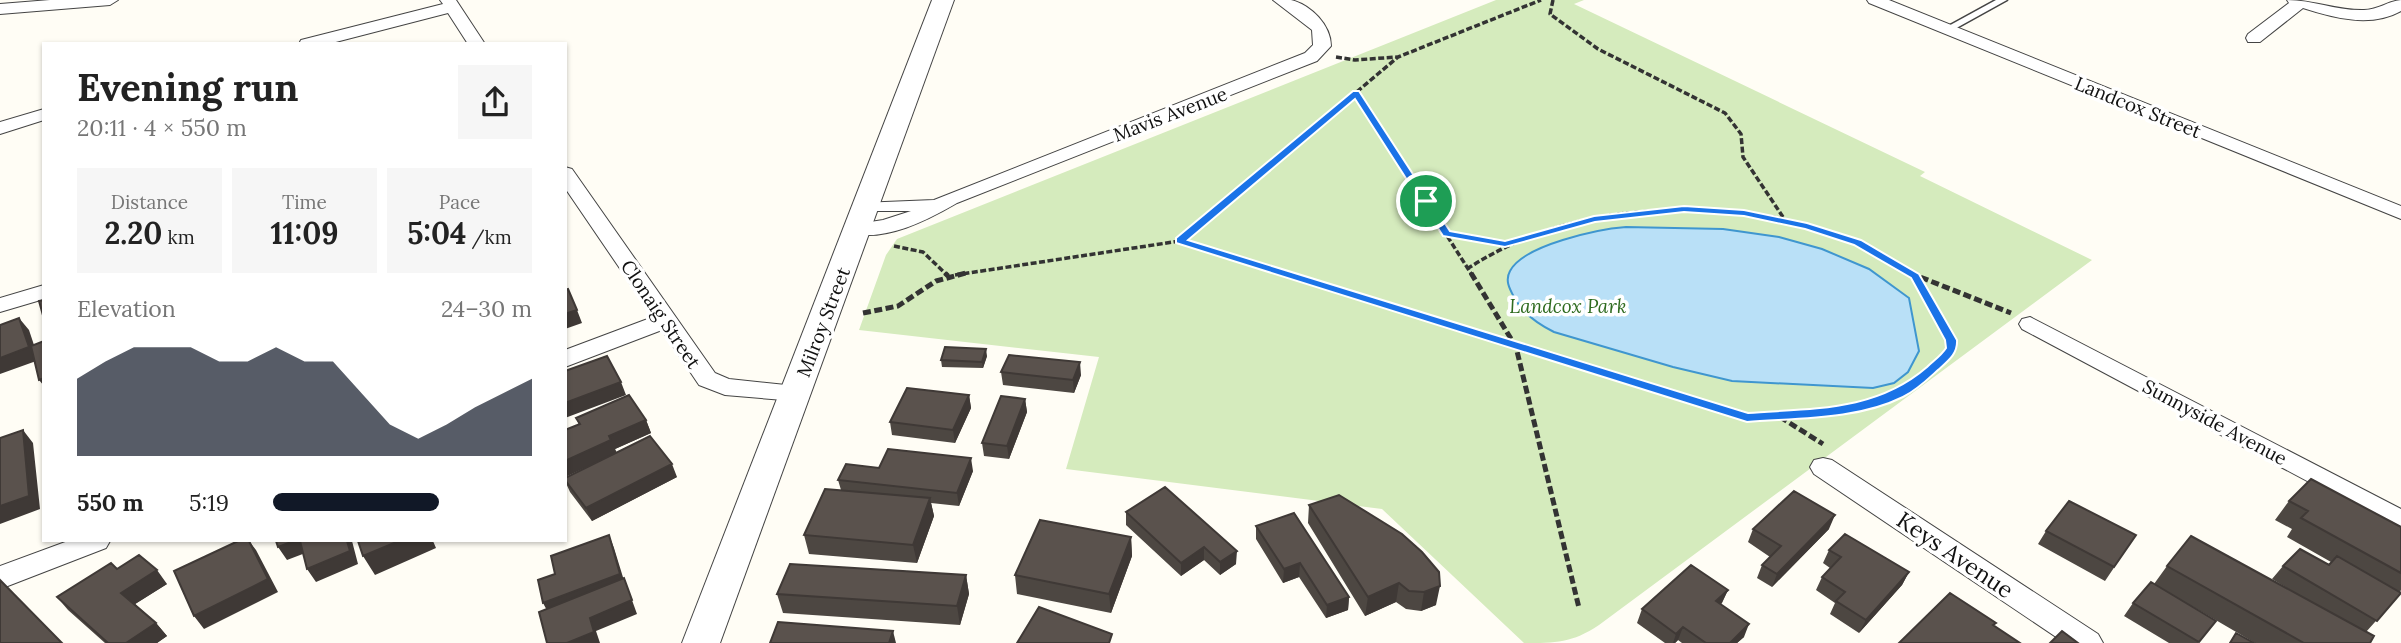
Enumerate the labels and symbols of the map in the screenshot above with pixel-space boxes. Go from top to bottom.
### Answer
street label: Landcox Street [2071,71,2205,143]
street label: Mavis Avenue [1110,81,1230,147]
pin [1396,171,1456,231]
street label: Clonaig Street [616,255,706,373]
street label: Milroy Street [791,263,855,380]
park label: Landcox Park [1509,294,1627,318]
street label: Sunnyside Avenue [2139,374,2291,470]
street label: Keys Avenue [1891,505,2019,604]

